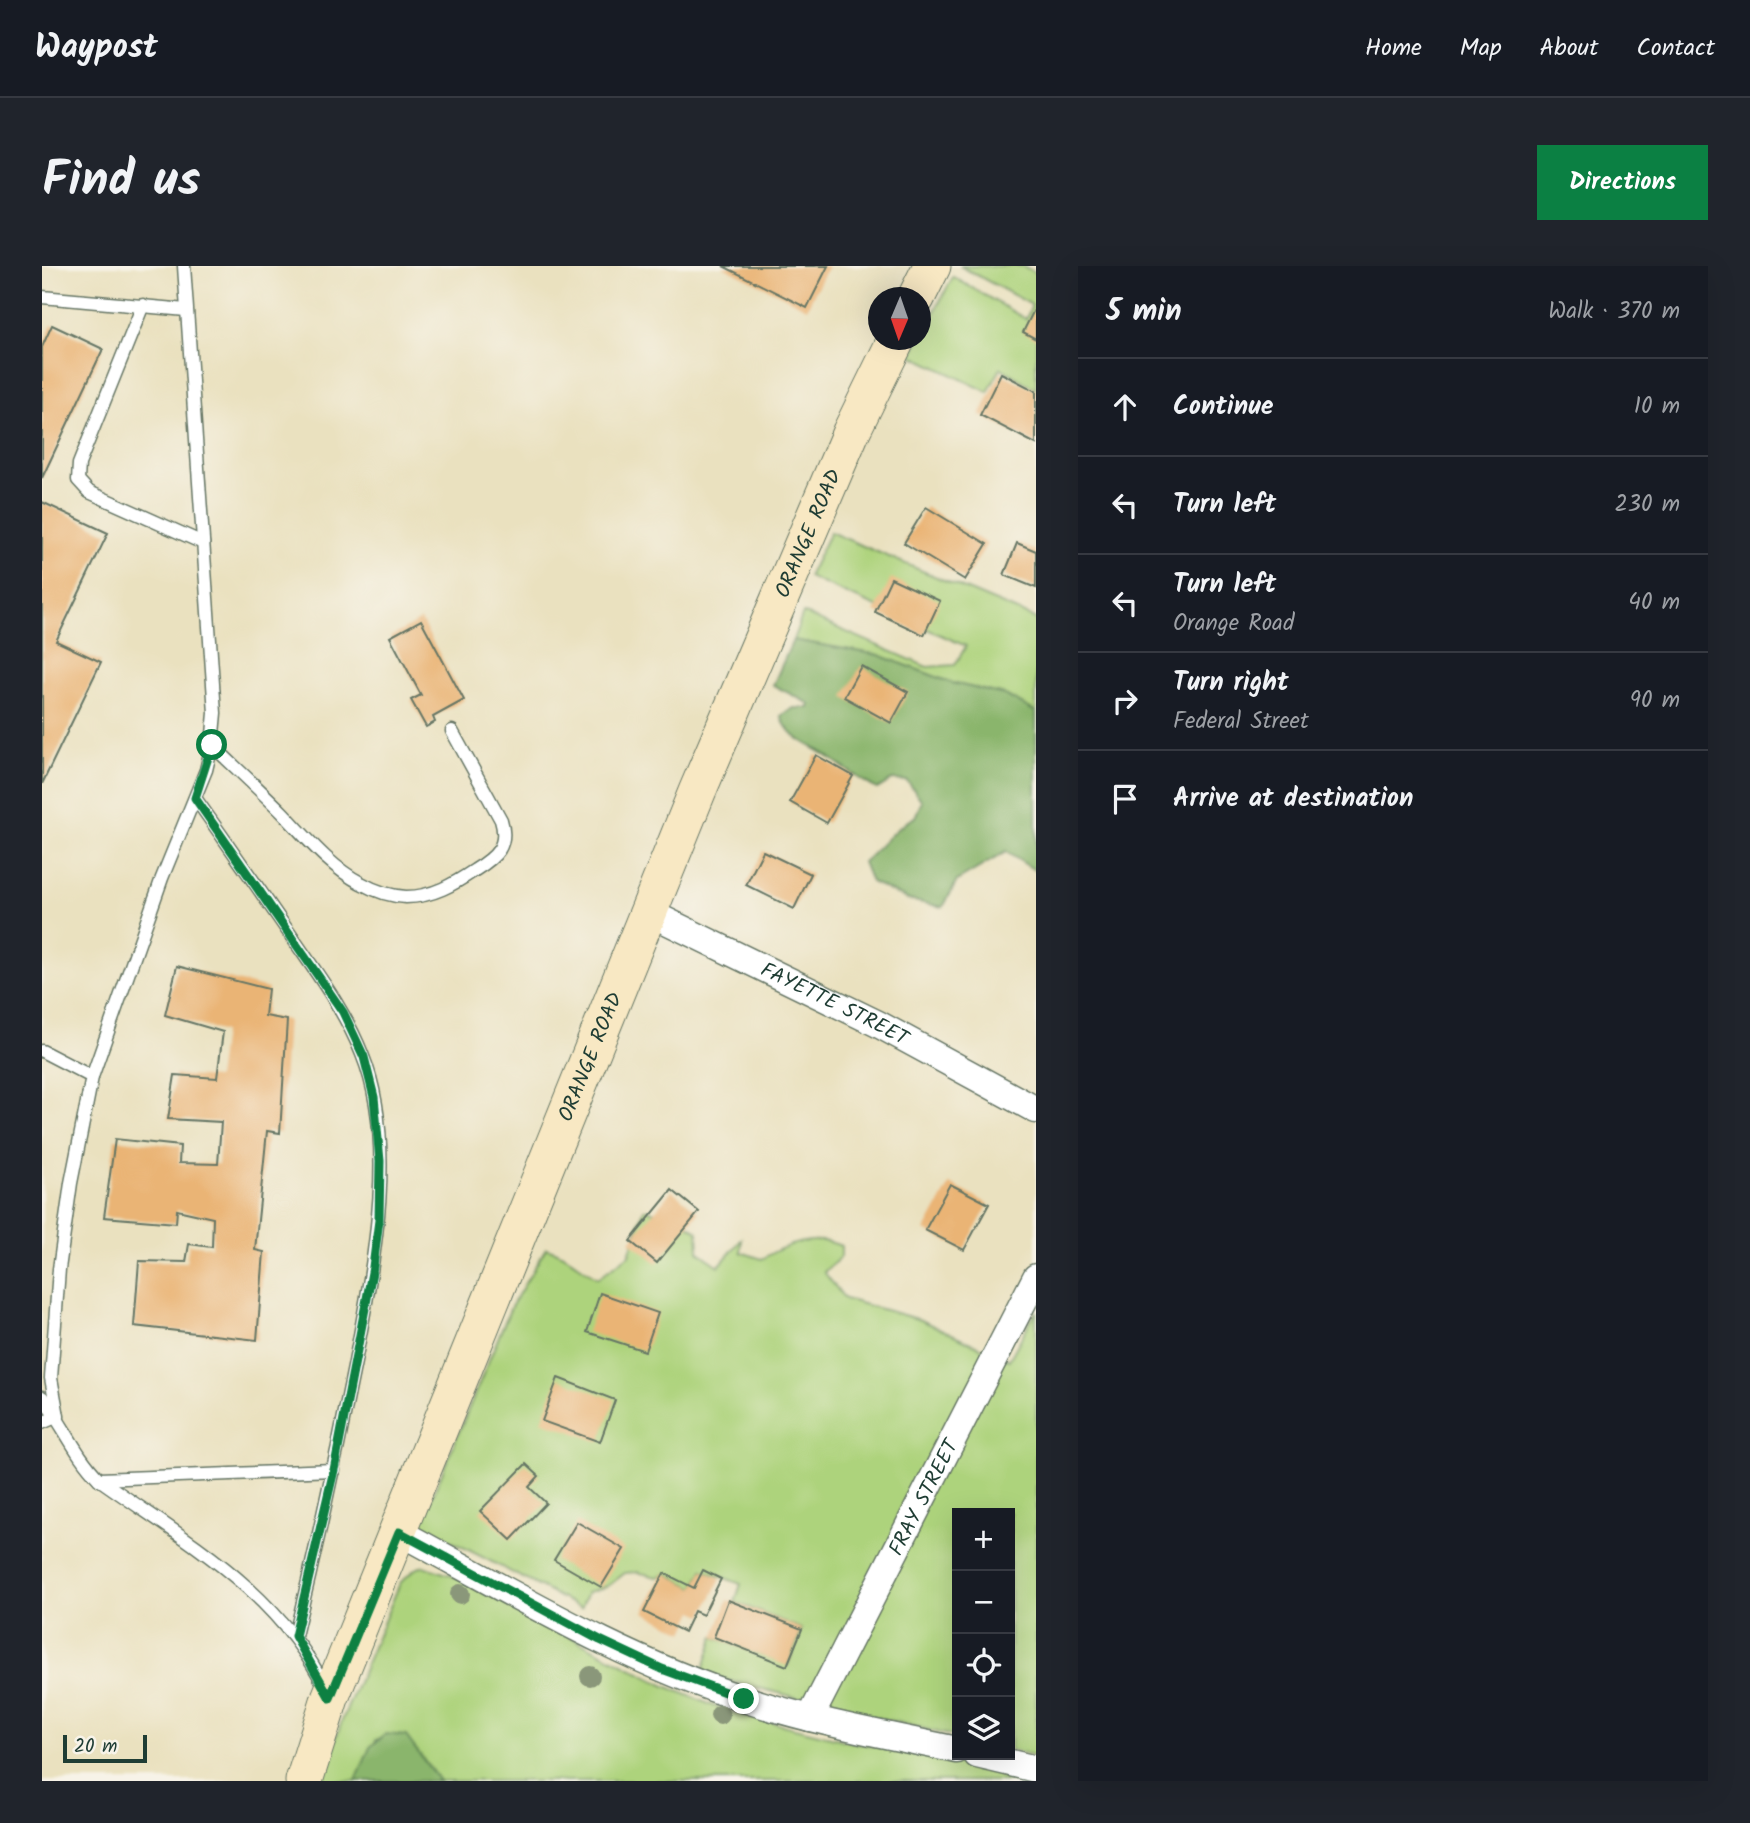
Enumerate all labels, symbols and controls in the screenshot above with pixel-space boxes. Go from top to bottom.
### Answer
text: Waypost [35,22,158,75]
text: Home [1365,29,1422,68]
text: Map [1460,29,1502,68]
text: About [1540,29,1598,68]
text: Contact [1636,29,1715,68]
text: Find us [42,143,200,221]
button: Directions [1537,145,1708,220]
north arrow [868,287,931,350]
text: 5 min [1106,288,1182,336]
text: Walk · 370 m [1548,294,1680,330]
text: Continue [1173,386,1274,428]
icon: ahead [1106,388,1144,426]
text: 10 m [1634,389,1680,425]
street label: ORANGE ROAD [767,464,851,603]
text: Turn left [1173,484,1276,526]
icon: left [1106,486,1144,524]
text: 230 m [1614,487,1680,523]
text: Turn left [1173,564,1276,606]
icon: left [1106,584,1144,622]
text: 40 m [1628,585,1680,621]
text: Orange Road [1173,606,1294,642]
text: Turn right [1173,662,1289,704]
icon: right [1106,682,1144,720]
text: 90 m [1630,683,1680,719]
text: Federal Street [1173,704,1309,740]
route start [196,729,227,760]
text: Arrive at destination [1173,778,1413,820]
icon: arrive [1106,780,1144,818]
street label: FAYETTE STREET [754,954,916,1056]
street label: ORANGE ROAD [550,987,632,1127]
street label: FRAY STREET [881,1432,969,1562]
map controls [952,1508,1015,1760]
button: + [952,1508,1015,1571]
button: − [952,1571,1015,1634]
button: locate [952,1634,1015,1697]
route end [728,1683,759,1714]
button: layers [952,1697,1015,1760]
scale bar [63,1732,147,1764]
text: 20 m [74,1732,117,1762]

